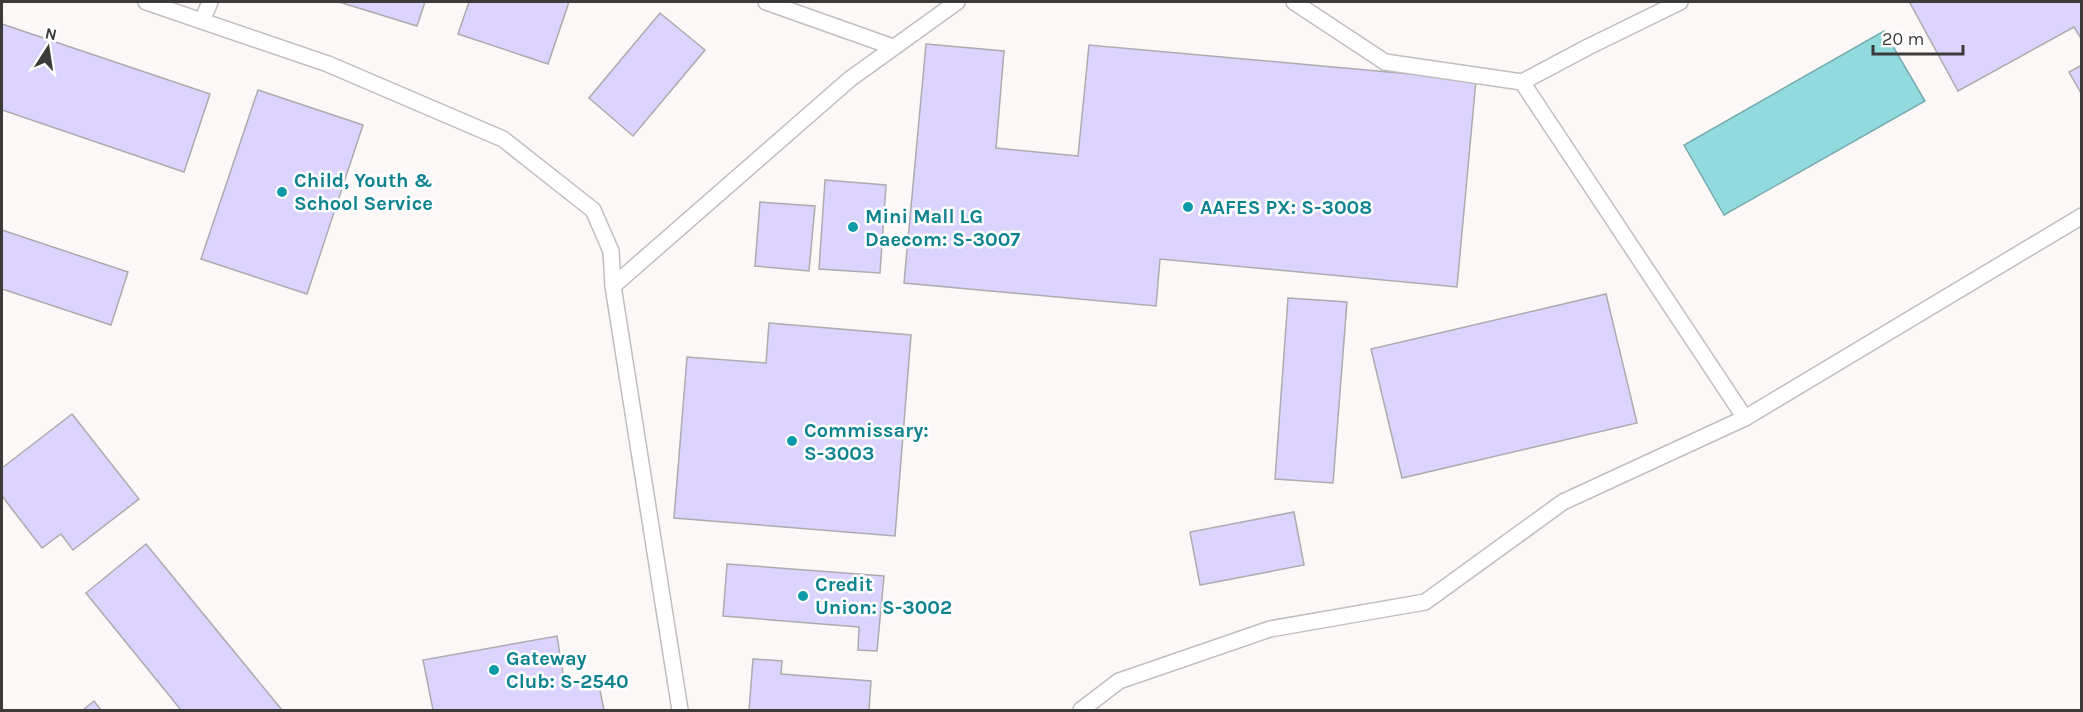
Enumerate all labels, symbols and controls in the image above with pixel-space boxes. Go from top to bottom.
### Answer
north arrow [18,18,78,78]
scale bar [1873,18,1963,56]
text: N [43,23,59,44]
text: 20 m [1882,28,1924,50]
place label: Child, Youth & School Service [294,169,433,215]
marker: Child, Youth & School Service [275,185,289,199]
place label: AAFES PX: S-3008 [1200,196,1372,219]
marker: AAFES PX: S-3008 [1181,200,1195,214]
place label: Mini Mall LG Daecom: S-3007 [865,205,1020,251]
marker: Mini Mall LG Daecom: S-3007 [846,220,860,234]
place label: Commissary: S-3003 [804,419,929,465]
marker: Commissary: S-3003 [785,434,799,448]
place label: Credit Union: S-3002 [815,573,952,619]
marker: Credit Union: S-3002 [796,589,810,603]
place label: Gateway Club: S-2540 [506,647,629,693]
marker: Gateway Club: S-2540 [487,663,501,677]

